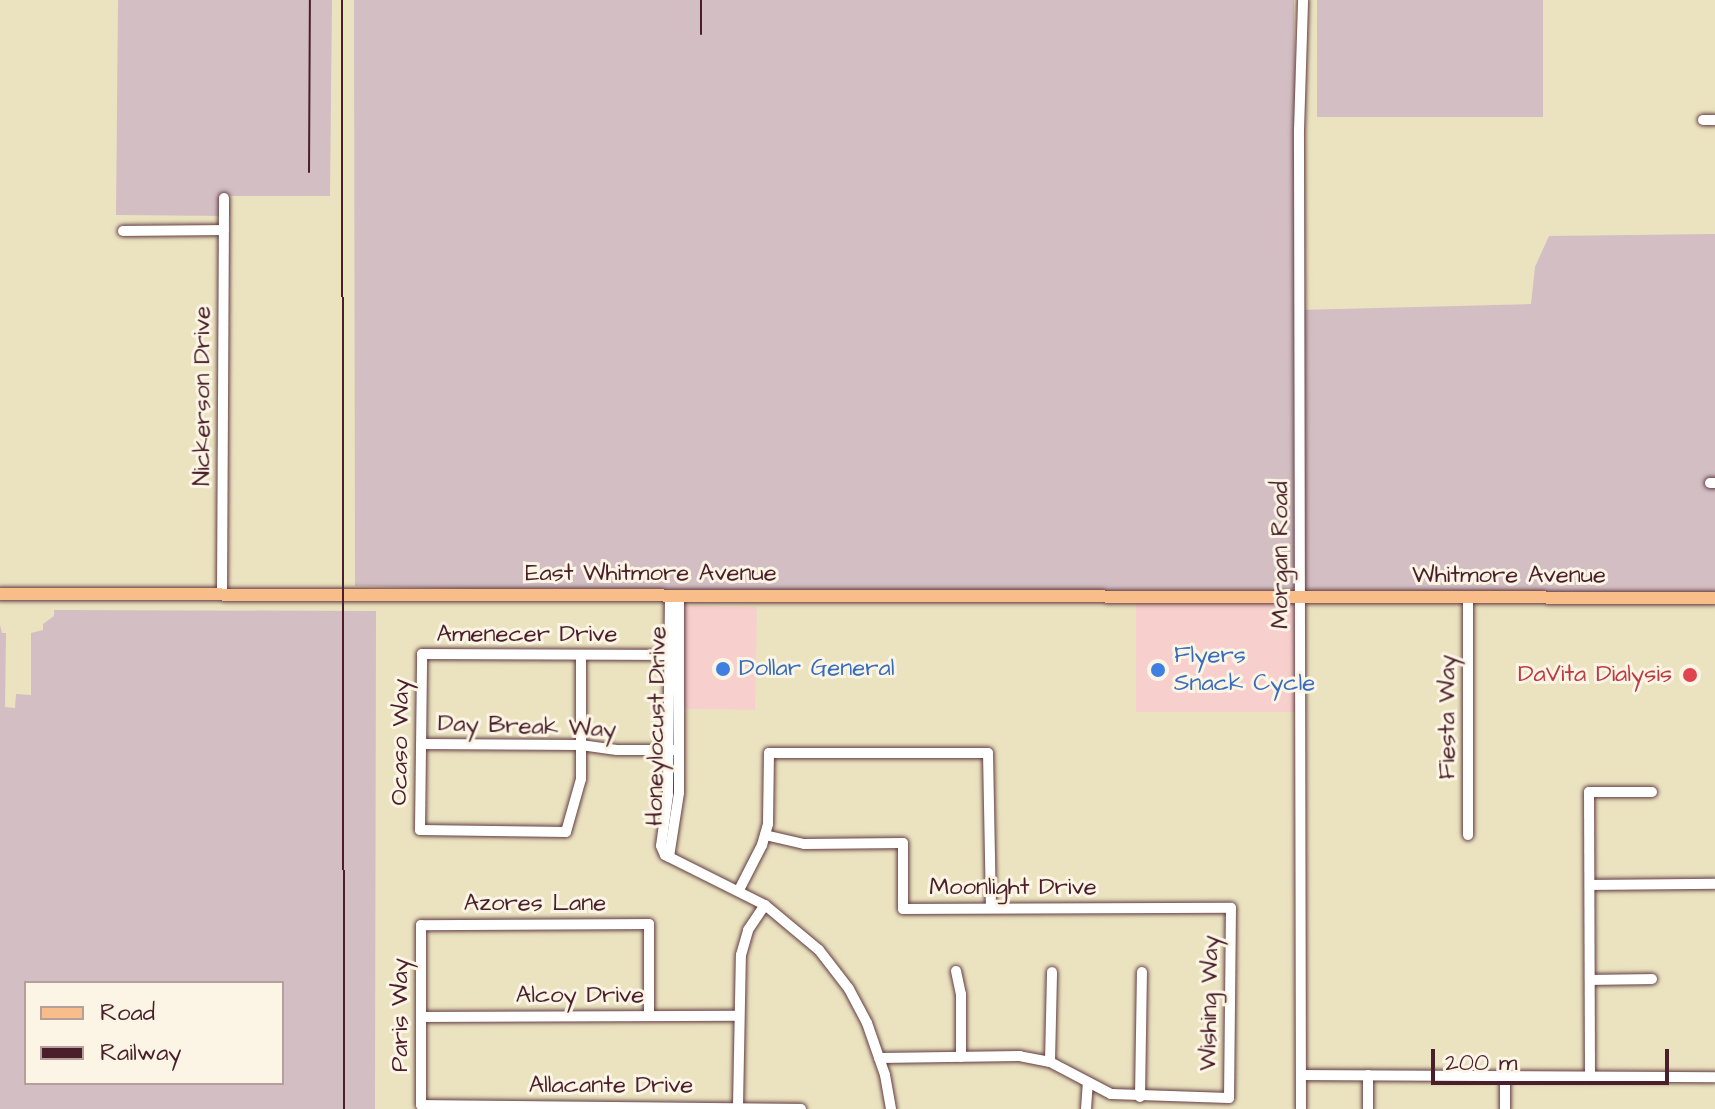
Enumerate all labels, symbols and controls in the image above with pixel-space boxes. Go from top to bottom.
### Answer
street label: Nickerson Drive [189,306,217,486]
street label: Morgan Road [1267,481,1295,629]
street label: East Whitmore Avenue [525,560,777,588]
street label: Whitmore Avenue [1412,562,1606,590]
street label: Amenecer Drive [437,621,617,649]
street label: Honeylocust Drive [641,626,673,826]
place label: Flyers Snack Cycle [1174,642,1315,698]
place label: Dollar General [739,655,894,683]
street label: Fiesta Way [1434,655,1462,779]
marker: Dollar General [714,660,732,678]
marker: Flyers Snack Cycle [1149,661,1167,679]
place label: DaVita Dialysis [1518,661,1672,689]
marker: DaVita Dialysis [1679,664,1701,686]
street label: Ocaso Way [385,678,417,806]
street label: Day Break Way [437,709,617,745]
street label: Moonlight Drive [929,874,1097,902]
street label: Azores Lane [464,890,606,918]
street label: Wishing Way [1194,935,1226,1071]
street label: Paris Way [387,958,415,1072]
legend [24,981,284,1085]
street label: Alcoy Drive [516,982,644,1010]
text: Road [100,996,155,1030]
scale bar [1435,1033,1673,1083]
text: Railway [100,1036,182,1070]
text: 200 m [1445,1046,1517,1080]
street label: Allacante Drive [529,1072,693,1100]

